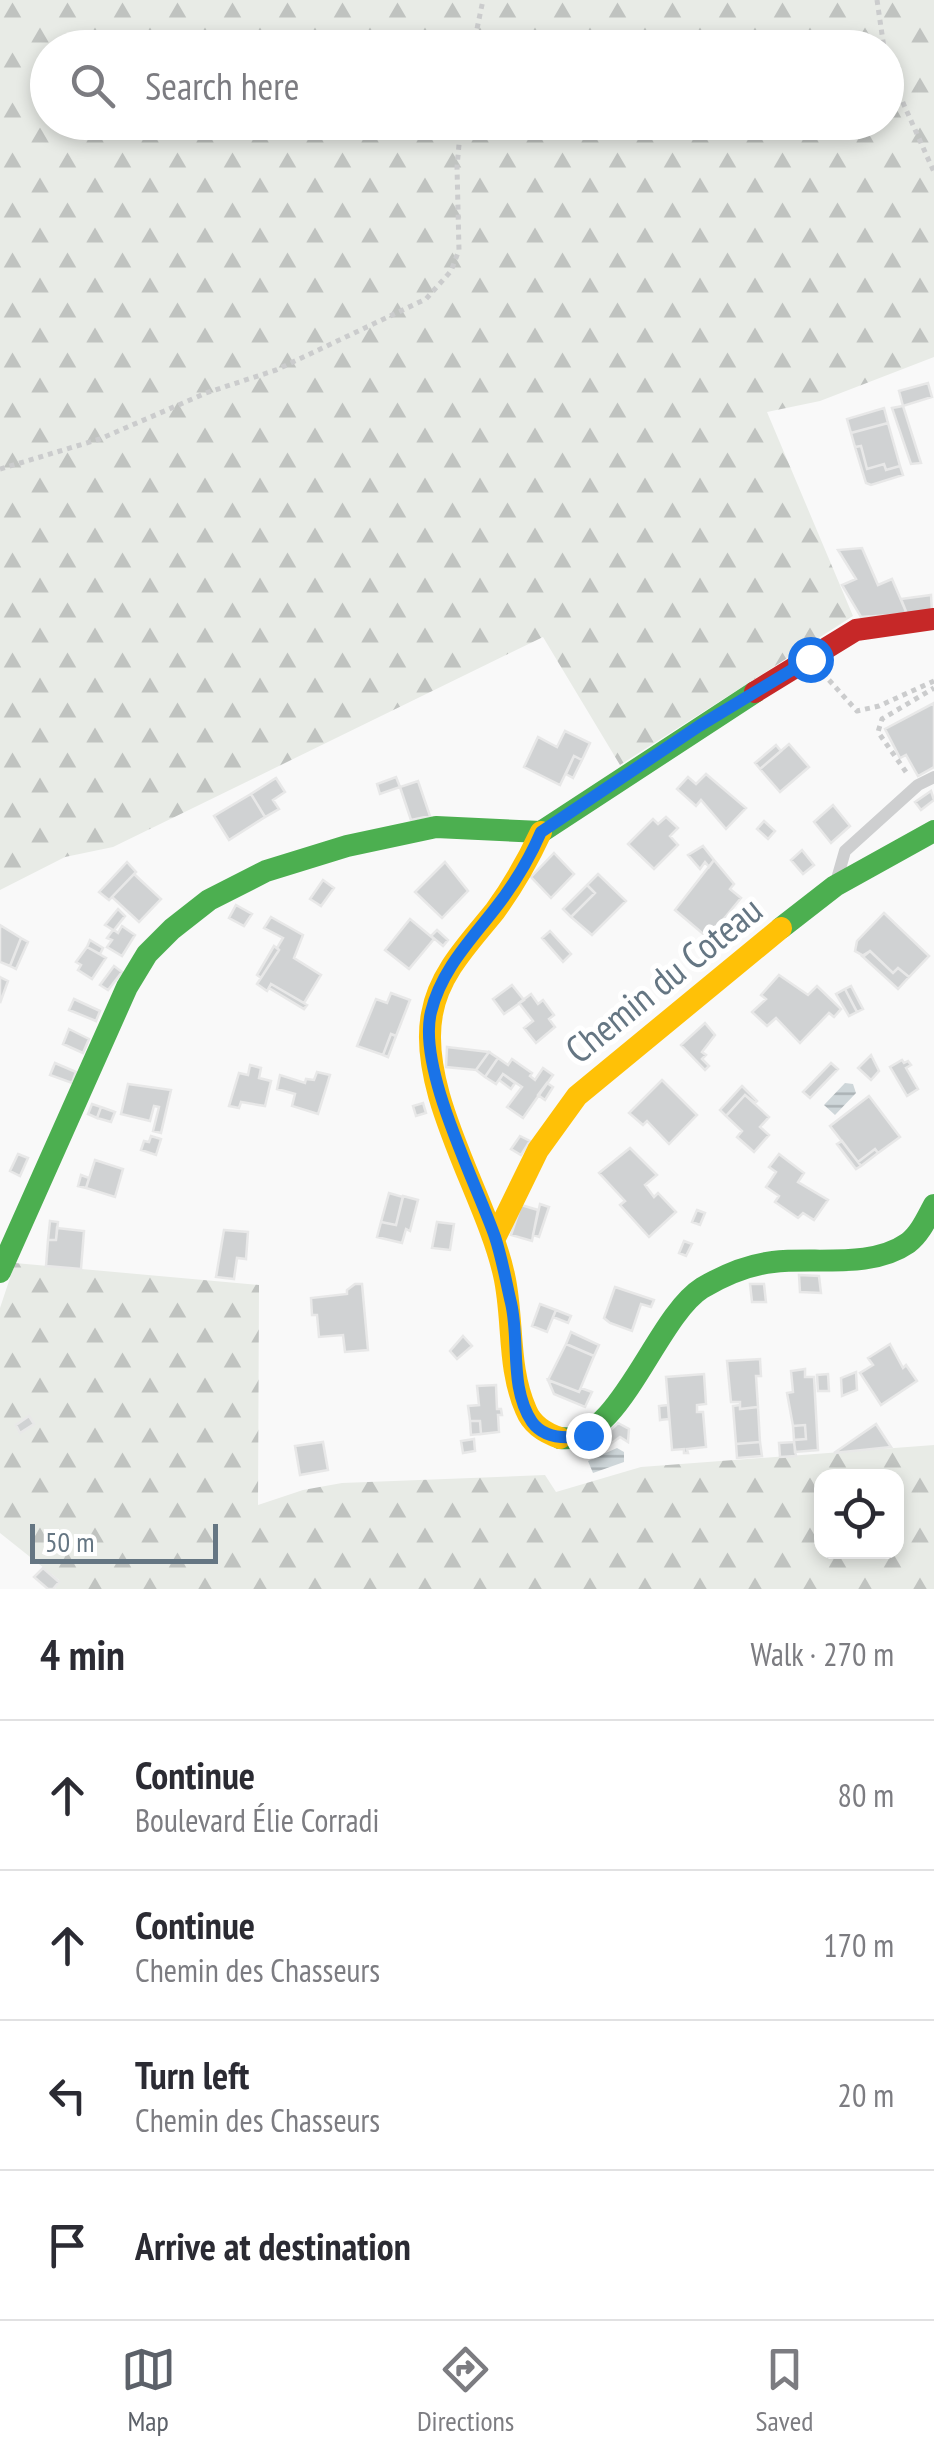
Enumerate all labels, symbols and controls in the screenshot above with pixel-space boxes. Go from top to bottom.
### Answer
search box [30,30,904,140]
icon: search [65,58,120,113]
text: Search here [145,61,299,110]
route start [788,637,834,683]
street label: Chemin du Coteau [555,885,771,1073]
route end [566,1413,612,1459]
map controls [814,1469,904,1559]
button: locate [814,1469,904,1559]
scale bar [30,1519,218,1564]
text: 50 m [45,1523,94,1560]
text: 4 min [40,1627,125,1682]
text: Walk · 270 m [750,1633,894,1675]
text: Continue [135,1750,255,1799]
icon: ahead [40,1768,95,1823]
text: 80 m [838,1774,894,1816]
text: Boulevard Élie Corradi [135,1799,379,1841]
text: Continue [135,1900,255,1949]
icon: ahead [40,1918,95,1973]
text: 170 m [823,1924,894,1966]
text: Chemin des Chasseurs [135,1949,380,1991]
text: Turn left [135,2050,249,2099]
icon: left [40,2068,95,2123]
text: 20 m [838,2074,894,2116]
text: Chemin des Chasseurs [135,2099,380,2141]
icon: arrive [40,2218,95,2273]
text: Arrive at destination [135,2221,411,2270]
tab: Map [121,2342,176,2439]
tab: Directions [417,2342,514,2439]
tab: Saved [756,2342,813,2439]

